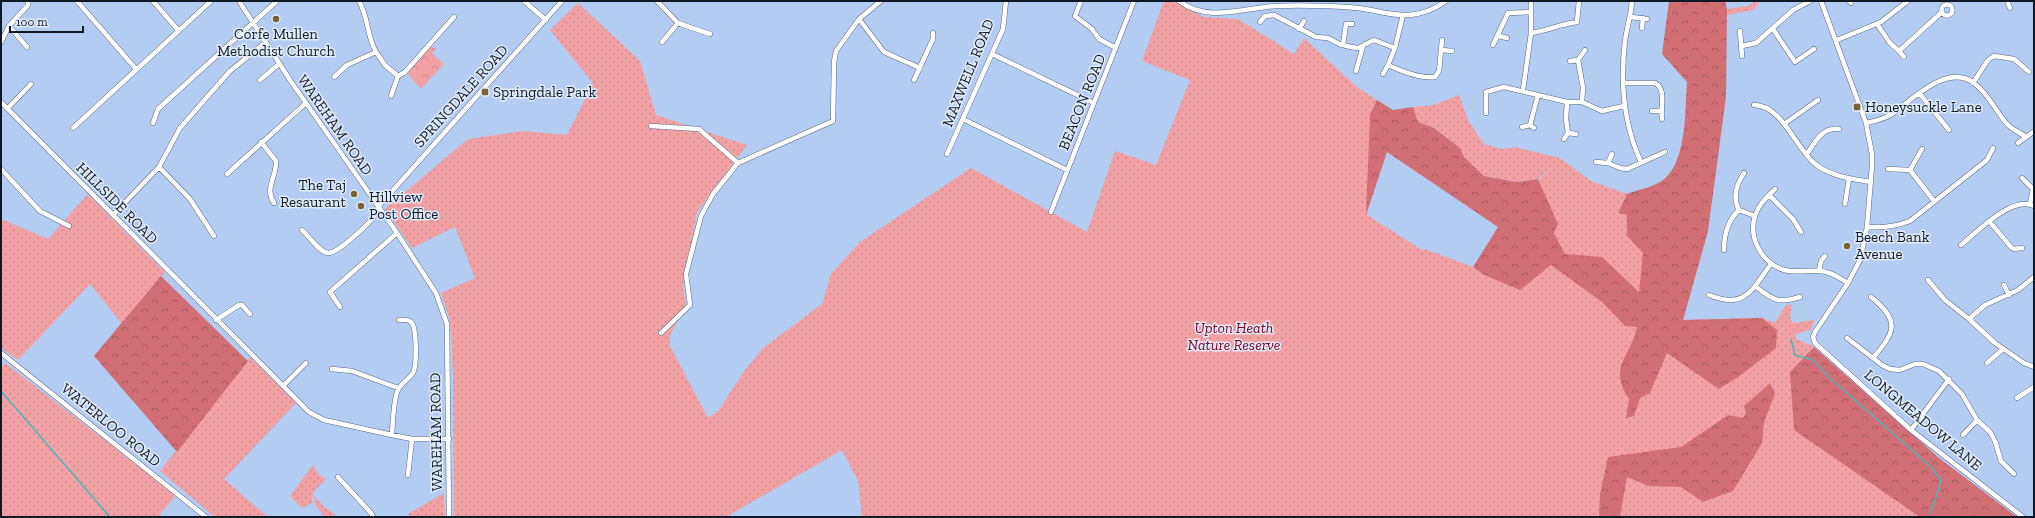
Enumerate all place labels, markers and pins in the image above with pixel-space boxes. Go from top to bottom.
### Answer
marker: Corfe Mullen Methodist Church [271,14,281,24]
place label: Corfe Mullen Methodist Church [217,25,335,60]
place label: Springdale Park [493,83,596,101]
marker: Springdale Park [480,87,490,97]
place label: Honeysuckle Lane [1865,98,1982,116]
marker: Honeysuckle Lane [1852,102,1862,112]
place label: The Taj Resaurant [280,176,346,211]
place label: Hillview Post Office [369,188,438,223]
marker: The Taj Resaurant [349,189,359,199]
marker: Hillview Post Office [356,201,366,211]
place label: Beech Bank Avenue [1855,228,1930,263]
marker: Beech Bank Avenue [1842,241,1852,251]

